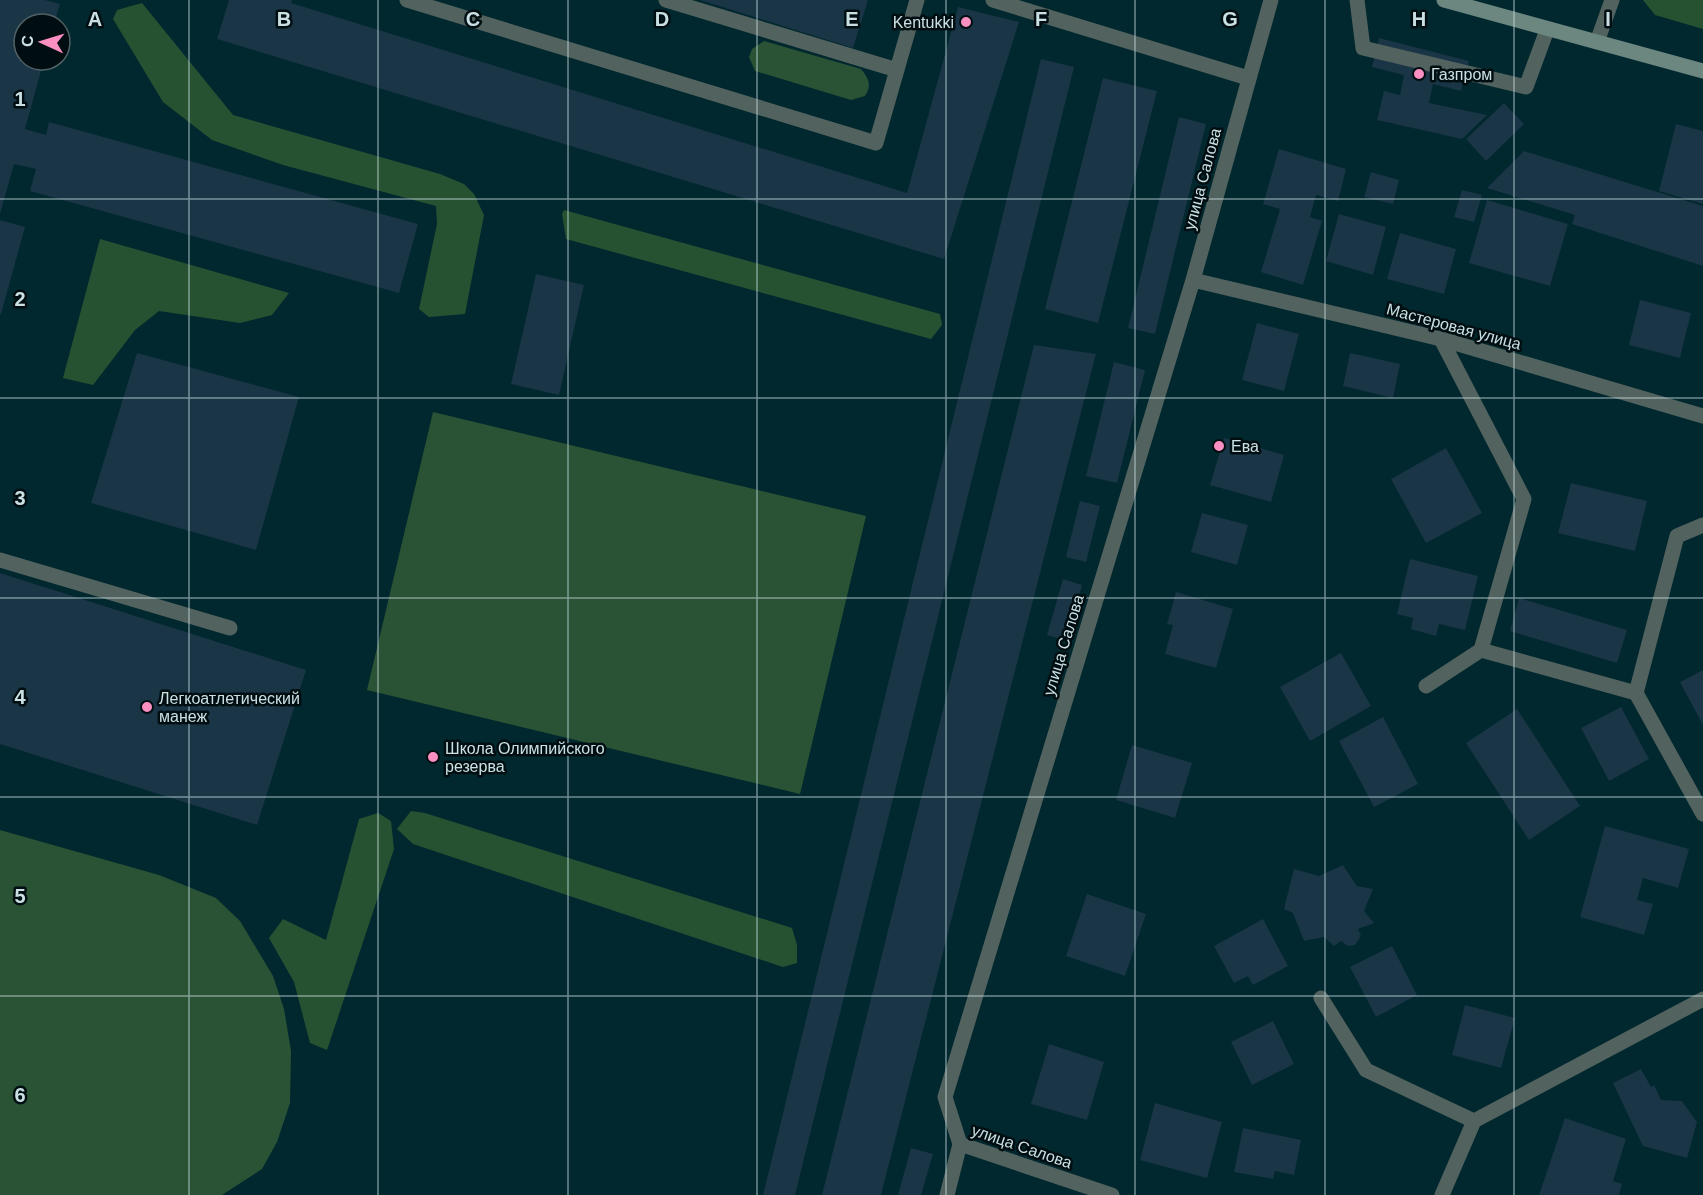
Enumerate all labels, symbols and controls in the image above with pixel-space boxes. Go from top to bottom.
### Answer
text: A [88,8,102,30]
text: B [277,8,291,30]
text: C [466,8,480,30]
text: D [655,8,669,30]
text: E [845,8,859,30]
text: F [1035,8,1047,30]
text: G [1222,8,1238,30]
text: H [1412,8,1426,30]
text: I [1605,8,1611,30]
north arrow [12,12,72,72]
place label: Kentukki [893,14,954,31]
marker: Kentukki [959,15,973,29]
text: С [19,34,36,47]
place label: Газпром [1431,66,1492,83]
marker: Газпром [1412,67,1426,81]
text: 1 [14,88,26,110]
street label: улица Салова [1181,126,1224,232]
text: 2 [14,288,26,310]
street label: Мастеровая улица [1385,300,1523,353]
place label: Ева [1231,438,1259,455]
marker: Ева [1212,439,1226,453]
text: 3 [14,487,26,509]
street label: улица Салова [1040,593,1087,698]
text: 4 [14,686,26,708]
place label: Легкоатлетический манеж [159,690,300,725]
marker: Легкоатлетический манеж [140,700,154,714]
place label: Школа Олимпийского резерва [445,740,605,775]
marker: Школа Олимпийского резерва [426,750,440,764]
text: 5 [14,885,26,907]
text: 6 [14,1084,26,1106]
street label: улица Салова [970,1121,1074,1172]

